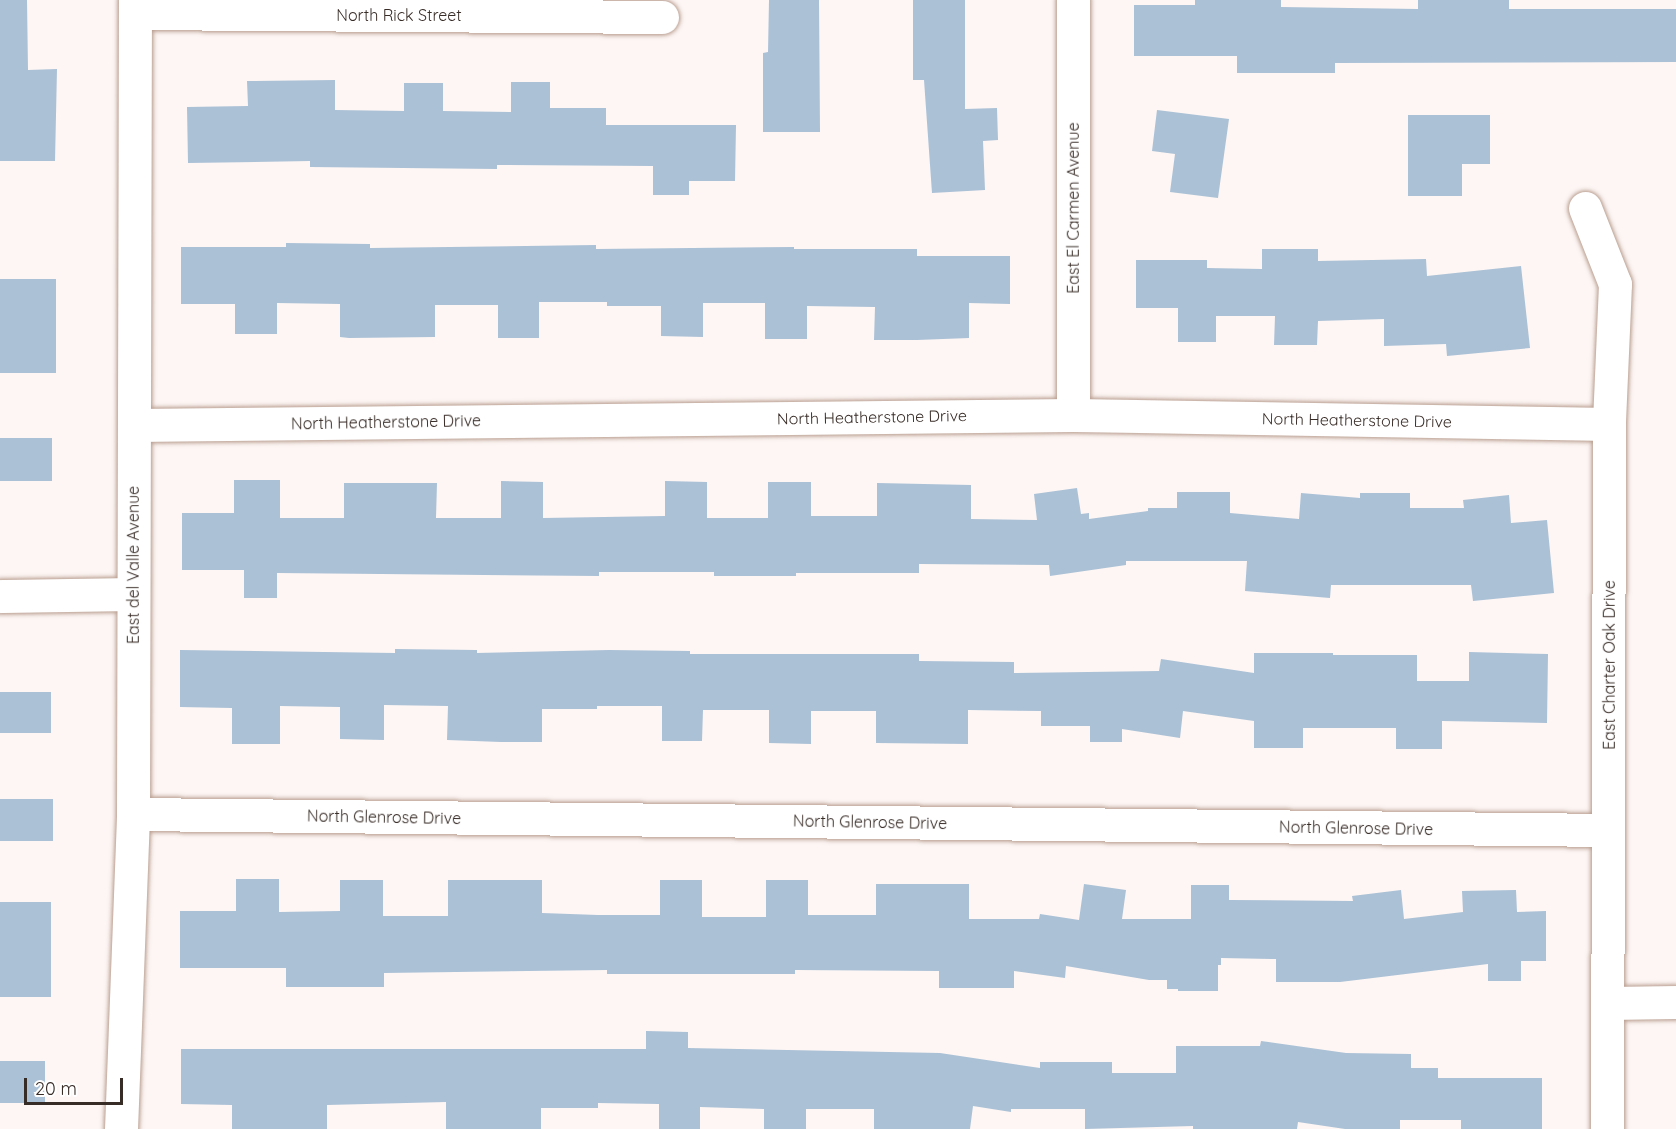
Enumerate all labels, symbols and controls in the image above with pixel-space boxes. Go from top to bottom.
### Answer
street label: North Rick Street [336,5,462,25]
street label: East El Carmen Avenue [1063,122,1083,294]
street label: North Heatherstone Drive [777,406,967,428]
street label: North Heatherstone Drive [1262,409,1452,431]
street label: North Heatherstone Drive [291,411,481,433]
street label: East del Valle Avenue [123,486,143,644]
street label: East Charter Oak Drive [1599,580,1619,750]
street label: North Glenrose Drive [307,806,461,828]
street label: North Glenrose Drive [793,811,947,833]
street label: North Glenrose Drive [1279,817,1433,839]
scale bar [27,1066,126,1104]
text: 20 m [35,1077,77,1100]

